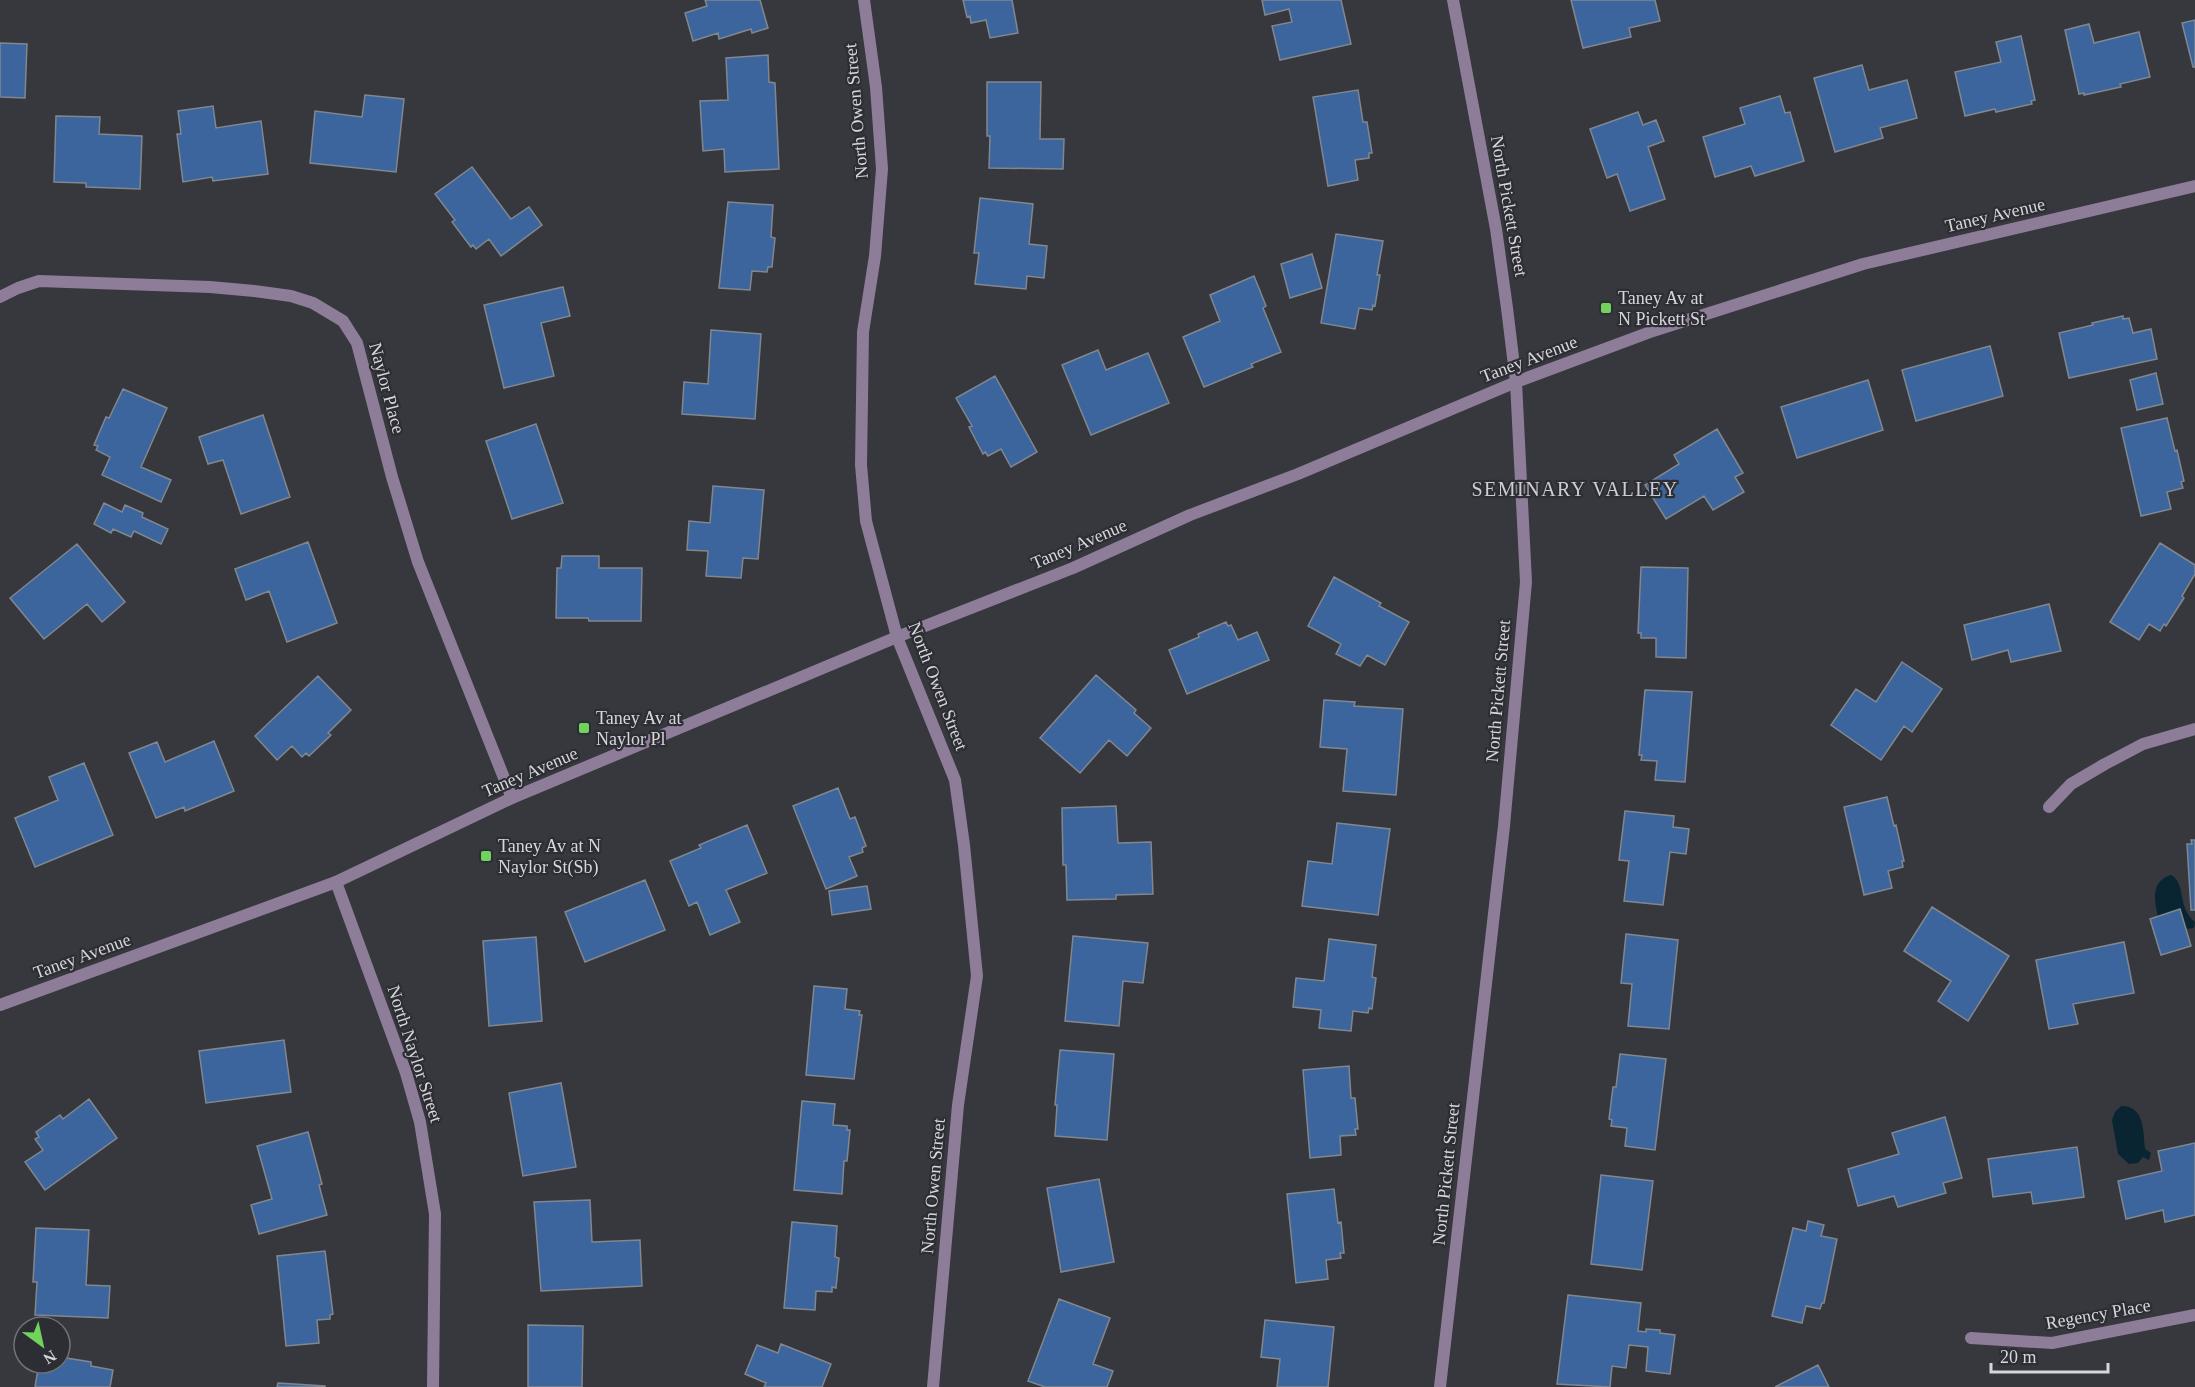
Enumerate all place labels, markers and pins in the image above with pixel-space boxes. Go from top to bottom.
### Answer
place label: Taney Av at N Pickett St [1618,288,1705,329]
marker: Taney Av at N Pickett St [1599,301,1613,315]
place label: Taney Av at Naylor Pl [596,708,681,749]
marker: Taney Av at Naylor Pl [577,721,591,735]
place label: Taney Av at N Naylor St(Sb) [498,836,601,878]
marker: Taney Av at N Naylor St(Sb) [479,849,493,863]

